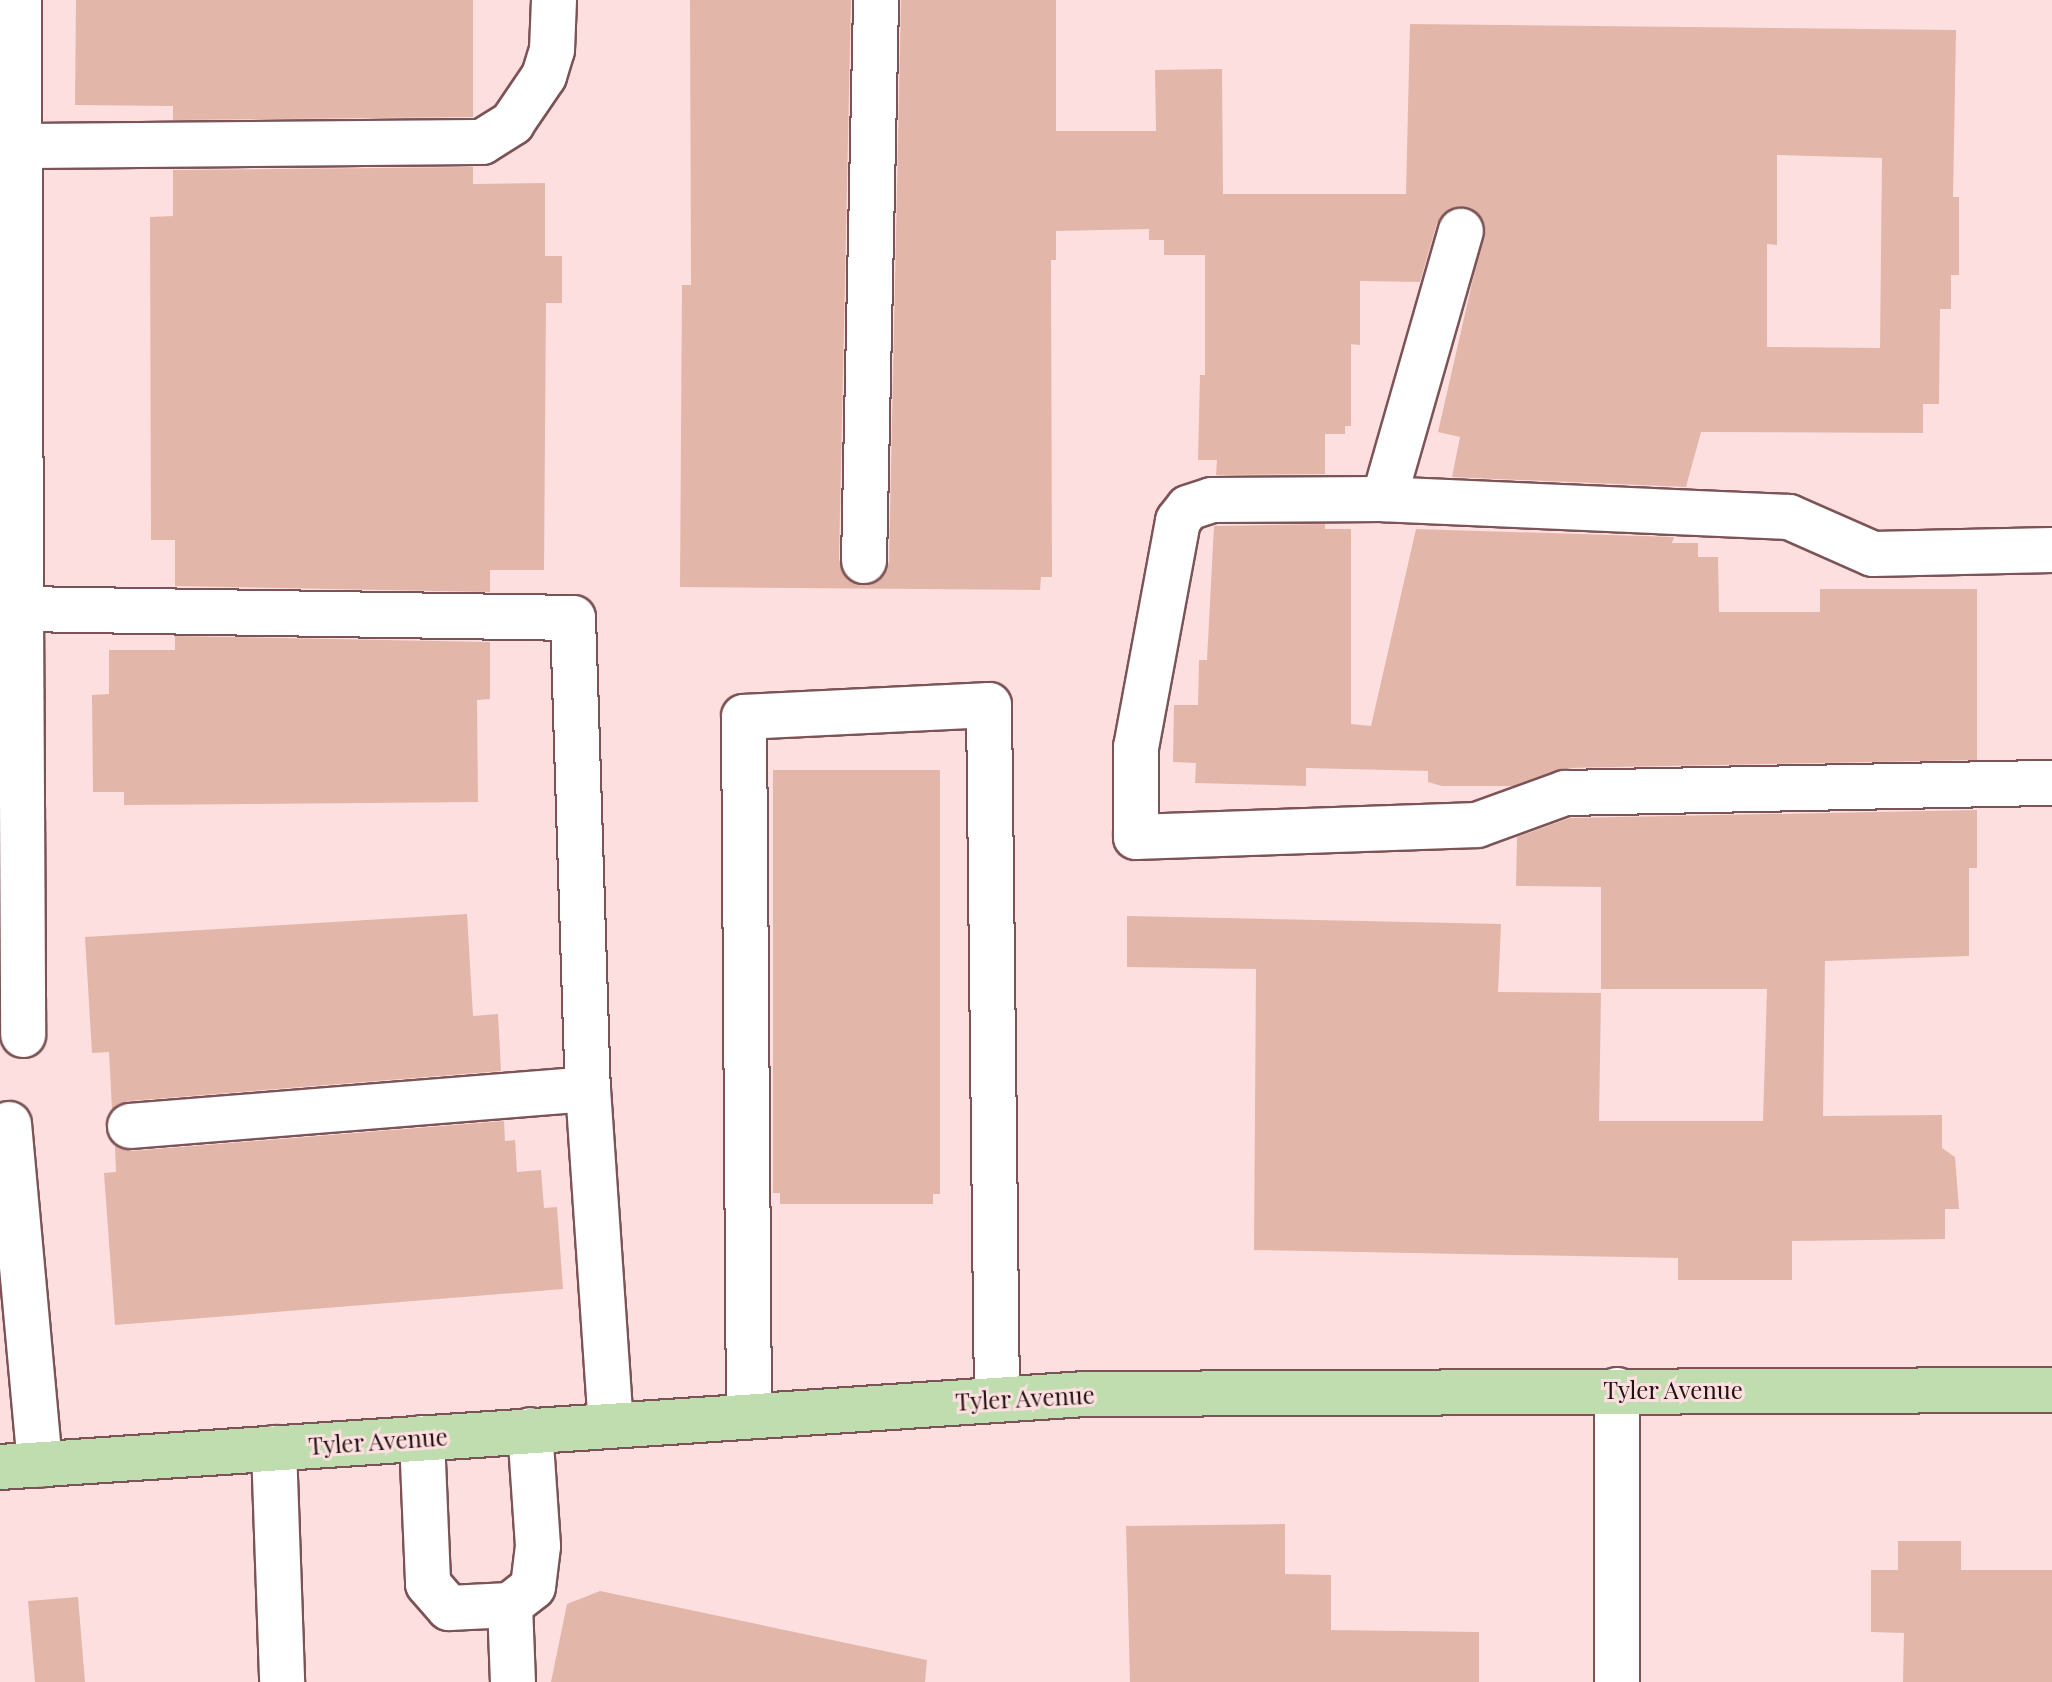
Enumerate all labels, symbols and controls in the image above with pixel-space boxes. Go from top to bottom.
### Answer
street label: Tyler Avenue [1602,1376,1744,1404]
street label: Tyler Avenue [954,1380,1096,1416]
street label: Tyler Avenue [307,1422,449,1460]

